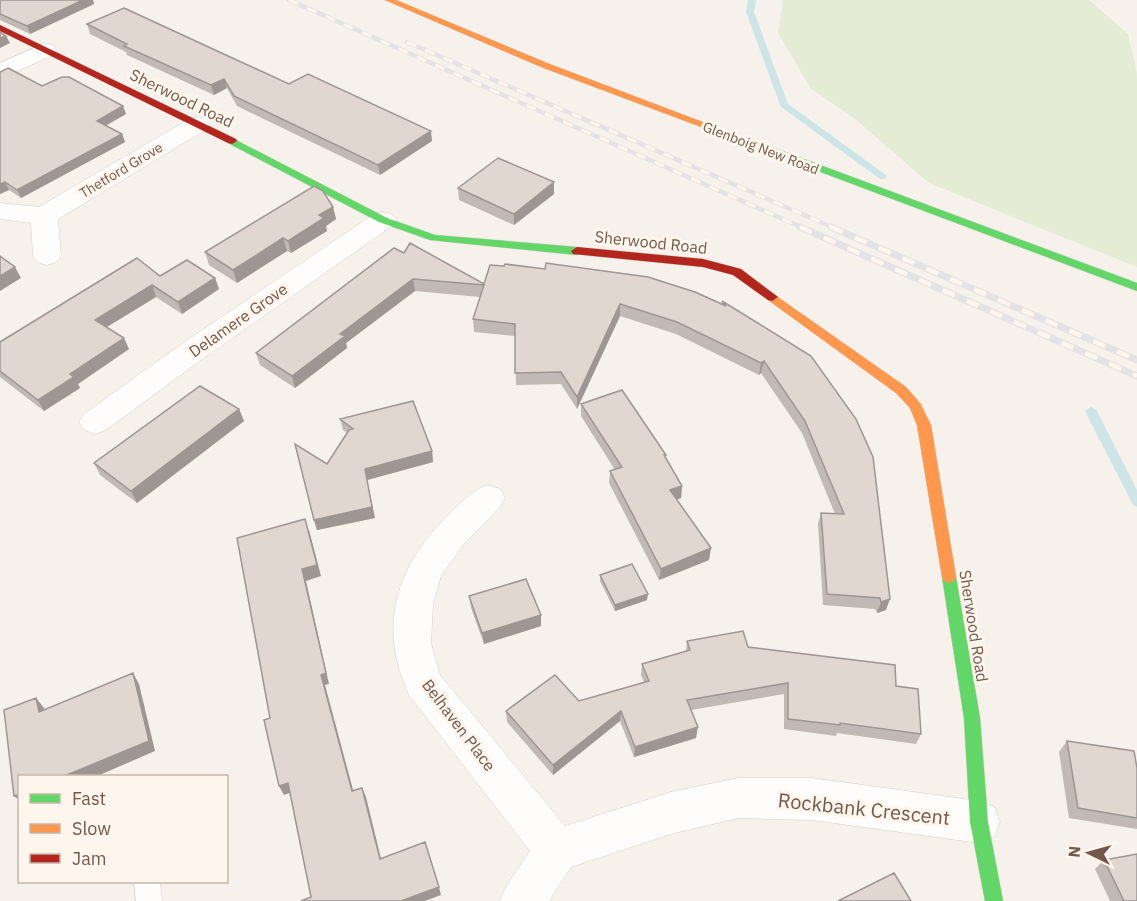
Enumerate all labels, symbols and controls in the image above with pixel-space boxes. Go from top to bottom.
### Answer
street label: Sherwood Road [127,64,237,132]
street label: Glenboig New Road [700,118,822,178]
street label: Thetford Grove [76,138,166,202]
street label: Sherwood Road [594,226,708,258]
street label: Delamere Grove [185,278,291,361]
street label: Sherwood Road [955,569,993,683]
street label: Belhaven Place [418,675,500,775]
legend [18,775,228,883]
street label: Rockbank Crescent [777,786,951,831]
text: Fast [72,787,106,810]
text: Slow [72,817,111,840]
north arrow [1059,823,1119,883]
text: N [1064,845,1085,858]
text: Jam [72,847,107,870]

